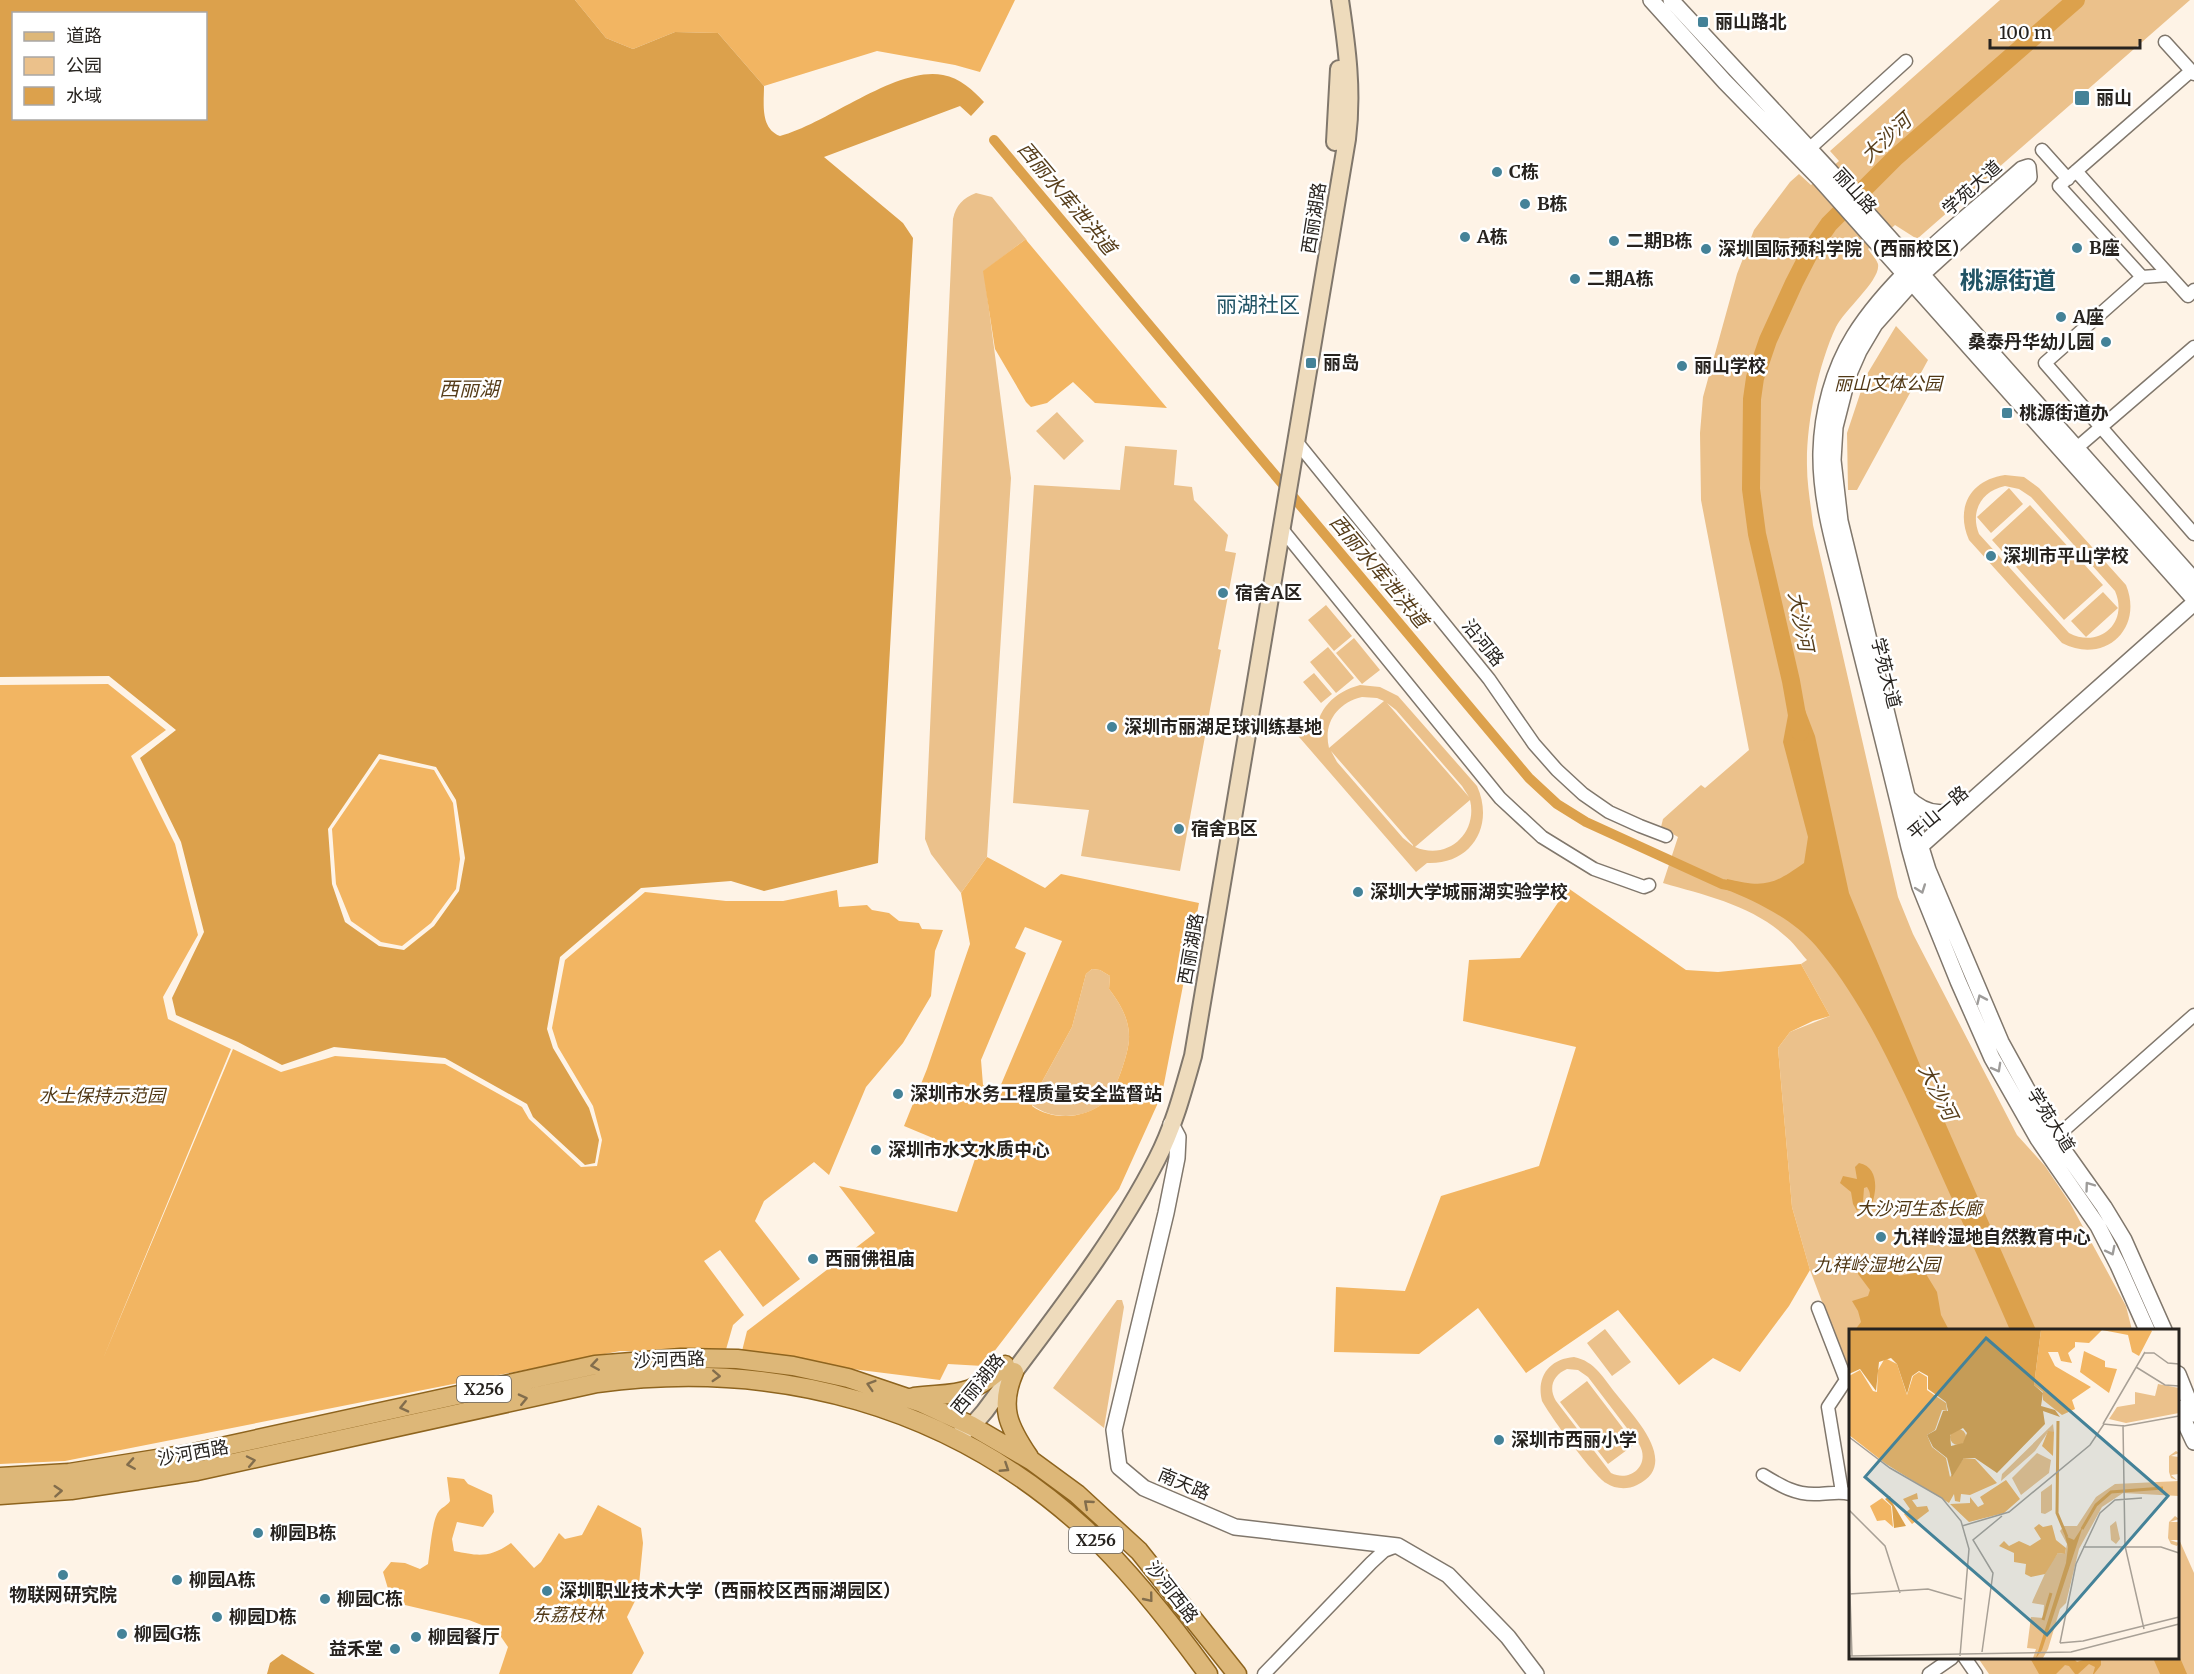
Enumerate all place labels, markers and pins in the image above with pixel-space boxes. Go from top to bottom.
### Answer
place label: 丽山路北 [1715,10,1787,33]
marker: 丽山路北 [1696,15,1710,29]
place label: 丽山 [2096,86,2132,109]
marker: 丽山 [2073,89,2091,107]
place label: C栋 [1509,160,1539,183]
marker: C栋 [1490,165,1504,179]
place label: B栋 [1537,192,1568,215]
marker: B栋 [1518,197,1532,211]
place label: A栋 [1476,225,1508,248]
place label: 二期B栋 [1626,229,1693,252]
marker: A栋 [1458,230,1472,244]
marker: 二期B栋 [1607,234,1621,248]
place label: B座 [2089,236,2120,259]
place label: 深圳国际预科学院（西丽校区） [1718,237,1970,260]
marker: B座 [2070,241,2084,255]
marker: 深圳国际预科学院（西丽校区） [1699,242,1713,256]
place label: 二期A栋 [1587,267,1654,290]
marker: 二期A栋 [1568,272,1582,286]
place label: A座 [2072,305,2104,328]
marker: A座 [2054,310,2068,324]
place label: 桑泰丹华幼儿园 [1968,330,2094,353]
marker: 桑泰丹华幼儿园 [2099,335,2113,349]
place label: 丽岛 [1323,351,1359,374]
place label: 丽山学校 [1694,354,1766,377]
marker: 丽岛 [1304,356,1318,370]
marker: 丽山学校 [1675,359,1689,373]
place label: 桃源街道办 [2019,401,2109,424]
marker: 桃源街道办 [2000,406,2014,420]
place label: 深圳市平山学校 [2003,544,2129,567]
marker: 深圳市平山学校 [1984,549,1998,563]
place label: 宿舍A区 [1235,581,1302,604]
marker: 宿舍A区 [1216,586,1230,600]
place label: 深圳市丽湖足球训练基地 [1124,715,1322,738]
marker: 深圳市丽湖足球训练基地 [1105,720,1119,734]
place label: 宿舍B区 [1191,817,1258,840]
marker: 宿舍B区 [1172,822,1186,836]
place label: 深圳大学城丽湖实验学校 [1370,880,1568,903]
marker: 深圳大学城丽湖实验学校 [1351,885,1365,899]
place label: 深圳市水务工程质量安全监督站 [910,1082,1162,1105]
marker: 深圳市水务工程质量安全监督站 [891,1087,905,1101]
place label: 深圳市水文水质中心 [888,1138,1050,1161]
marker: 深圳市水文水质中心 [869,1143,883,1157]
place label: 九祥岭湿地自然教育中心 [1893,1225,2091,1248]
marker: 九祥岭湿地自然教育中心 [1874,1230,1888,1244]
place label: 西丽佛祖庙 [825,1247,915,1270]
marker: 西丽佛祖庙 [806,1252,820,1266]
place label: 深圳市西丽小学 [1511,1428,1637,1451]
marker: 深圳市西丽小学 [1492,1433,1506,1447]
place label: 柳园B栋 [270,1521,337,1544]
marker: 柳园B栋 [251,1526,265,1540]
marker: 物联网研究院 [56,1568,70,1582]
place label: 柳园A栋 [189,1568,256,1591]
marker: 柳园A栋 [170,1573,184,1587]
place label: 深圳职业技术大学（西丽校区西丽湖园区） [559,1579,901,1602]
place label: 物联网研究院 [9,1583,117,1606]
marker: 深圳职业技术大学（西丽校区西丽湖园区） [540,1584,554,1598]
place label: 柳园C栋 [337,1587,403,1610]
marker: 柳园C栋 [318,1592,332,1606]
place label: 柳园D栋 [229,1605,297,1628]
marker: 柳园D栋 [210,1610,224,1624]
place label: 柳园G栋 [134,1622,201,1645]
place label: 柳园餐厅 [428,1625,500,1648]
marker: 柳园G栋 [115,1627,129,1641]
marker: 柳园餐厅 [409,1630,423,1644]
place label: 益禾堂 [329,1637,383,1660]
marker: 益禾堂 [388,1642,402,1656]

